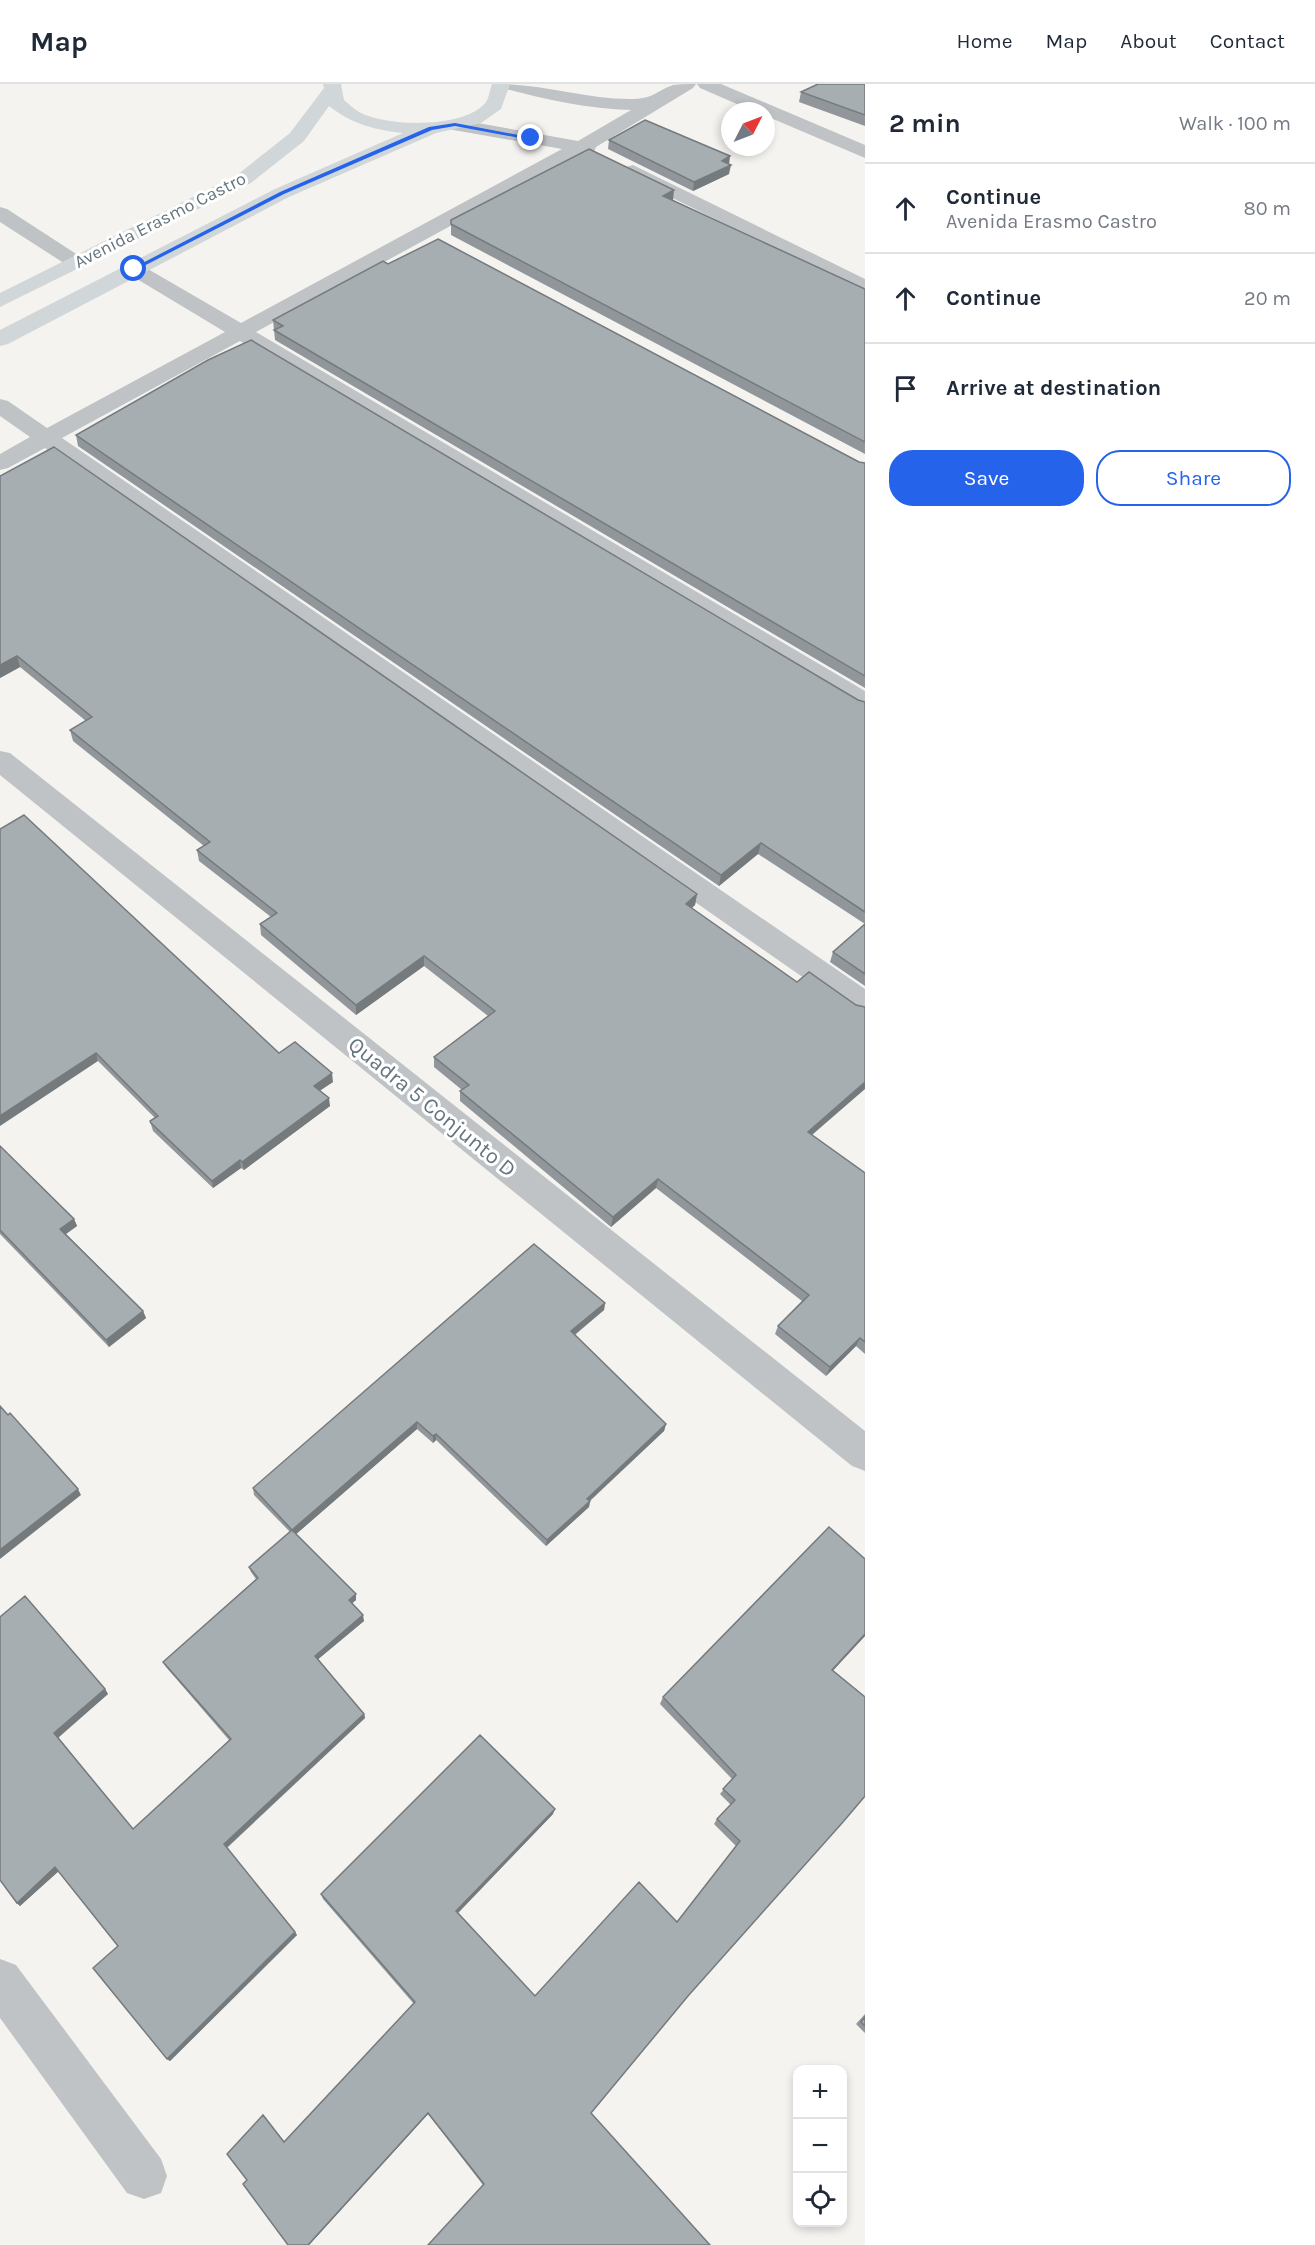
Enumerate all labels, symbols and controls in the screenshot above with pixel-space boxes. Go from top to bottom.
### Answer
text: Map [30,25,88,58]
text: Home [957,29,1013,53]
text: Map [1046,29,1087,53]
text: About [1120,29,1177,53]
text: Contact [1210,29,1285,53]
north arrow [721,102,775,156]
text: 2 min [889,108,961,139]
text: Walk · 100 m [1179,112,1291,135]
route end [517,124,543,150]
street label: Avenida Erasmo Castro [70,167,250,273]
text: Continue [946,184,1041,210]
icon: ahead [889,192,922,225]
text: 80 m [1243,197,1291,220]
text: Avenida Erasmo Castro [946,210,1157,233]
route start [120,255,146,281]
icon: ahead [889,282,922,315]
text: Continue [946,285,1041,311]
text: 20 m [1244,287,1291,310]
icon: arrive [889,372,922,405]
text: Arrive at destination [946,375,1161,401]
button: Save [889,450,1084,506]
button: Share [1096,450,1291,506]
street label: Quadra 5 Conjunto D [343,1031,521,1183]
map controls [793,2065,847,2227]
button: + [793,2065,847,2119]
button: − [793,2119,847,2173]
button: locate [793,2173,847,2227]

